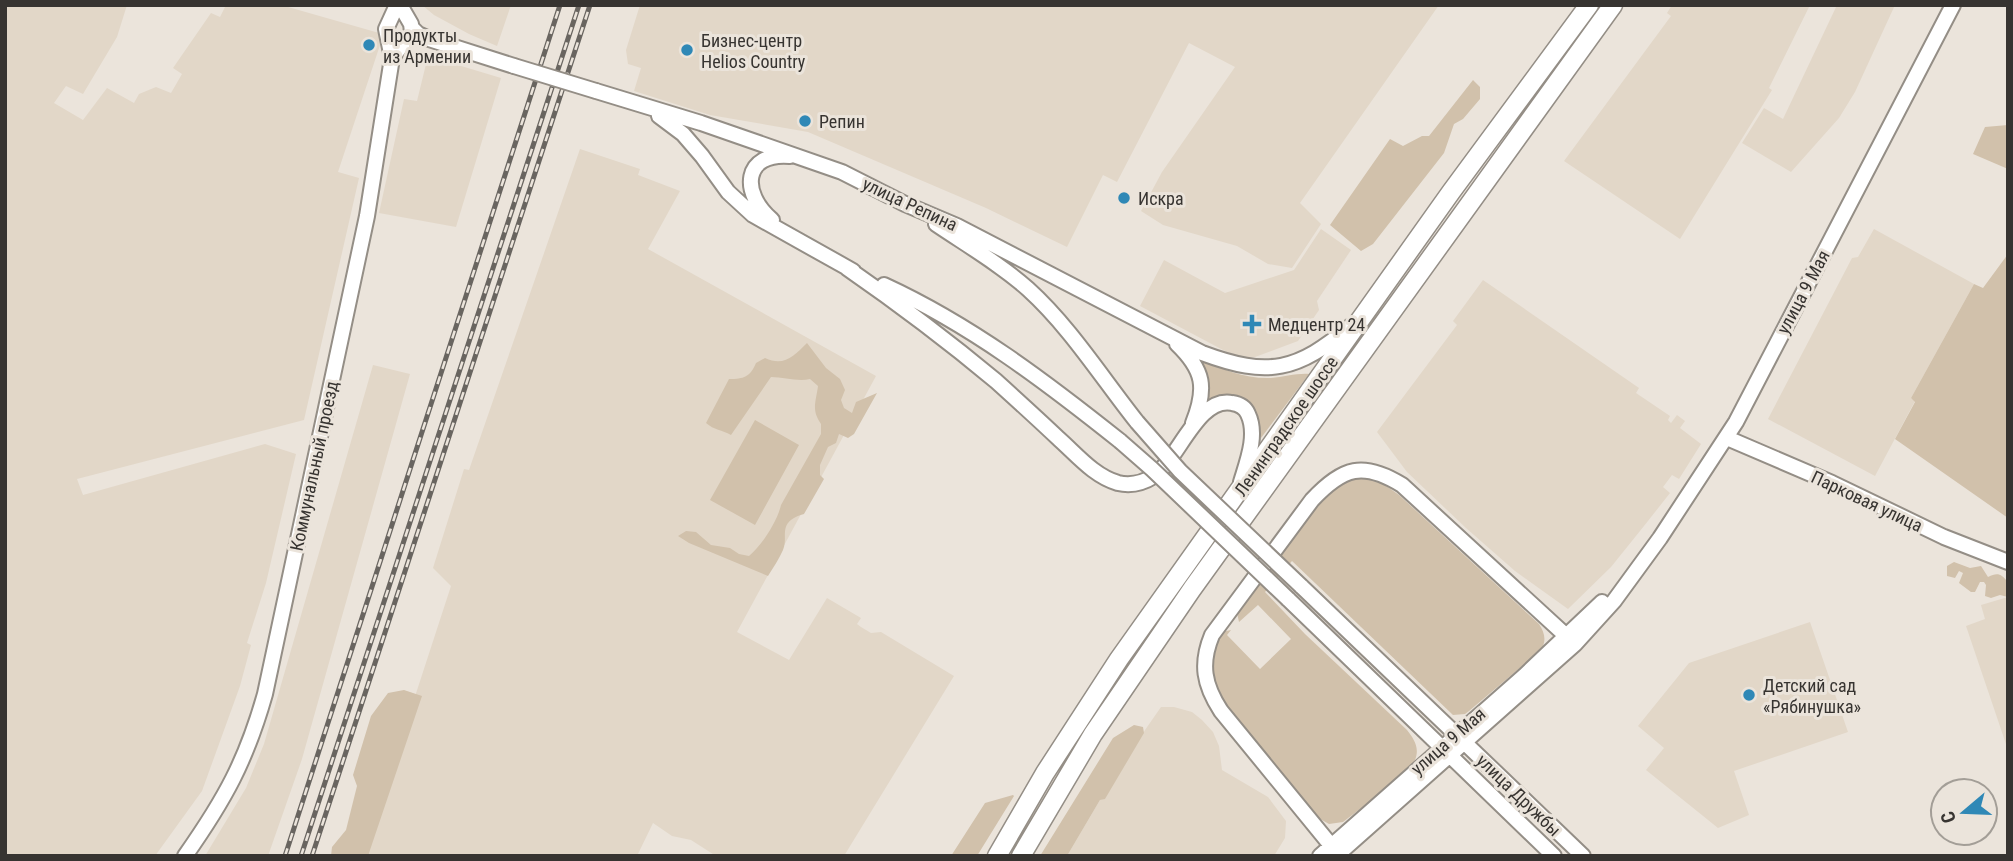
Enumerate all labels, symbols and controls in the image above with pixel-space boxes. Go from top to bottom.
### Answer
place label: Продукты из Армении [383,25,471,67]
place label: Бизнес-центр Helios Country [701,30,806,72]
marker: Продукты из Армении [361,37,377,53]
marker: Бизнес-центр Helios Country [679,42,695,58]
place label: Репин [819,111,865,132]
marker: Репин [797,113,813,129]
street label: улица Репина [859,173,961,235]
place label: Искра [1138,188,1184,209]
marker: Искра [1116,190,1132,206]
street label: улица 9 Мая [1772,247,1834,337]
marker: Медцентр 24 [1242,314,1262,334]
place label: Медцентр 24 [1268,314,1365,335]
street label: Ленинградское шоссе [1230,352,1342,500]
street label: Коммунальный проезд [286,379,342,553]
street label: Парковая улица [1808,466,1926,536]
place label: Детский сад «Рябинушка» [1763,675,1861,717]
marker: Детский сад «Рябинушка» [1741,687,1757,703]
street label: улица 9 Мая [1407,703,1489,779]
street label: улица Дружбы [1473,750,1565,840]
north arrow [1929,777,1999,847]
text: С [1936,808,1961,826]

